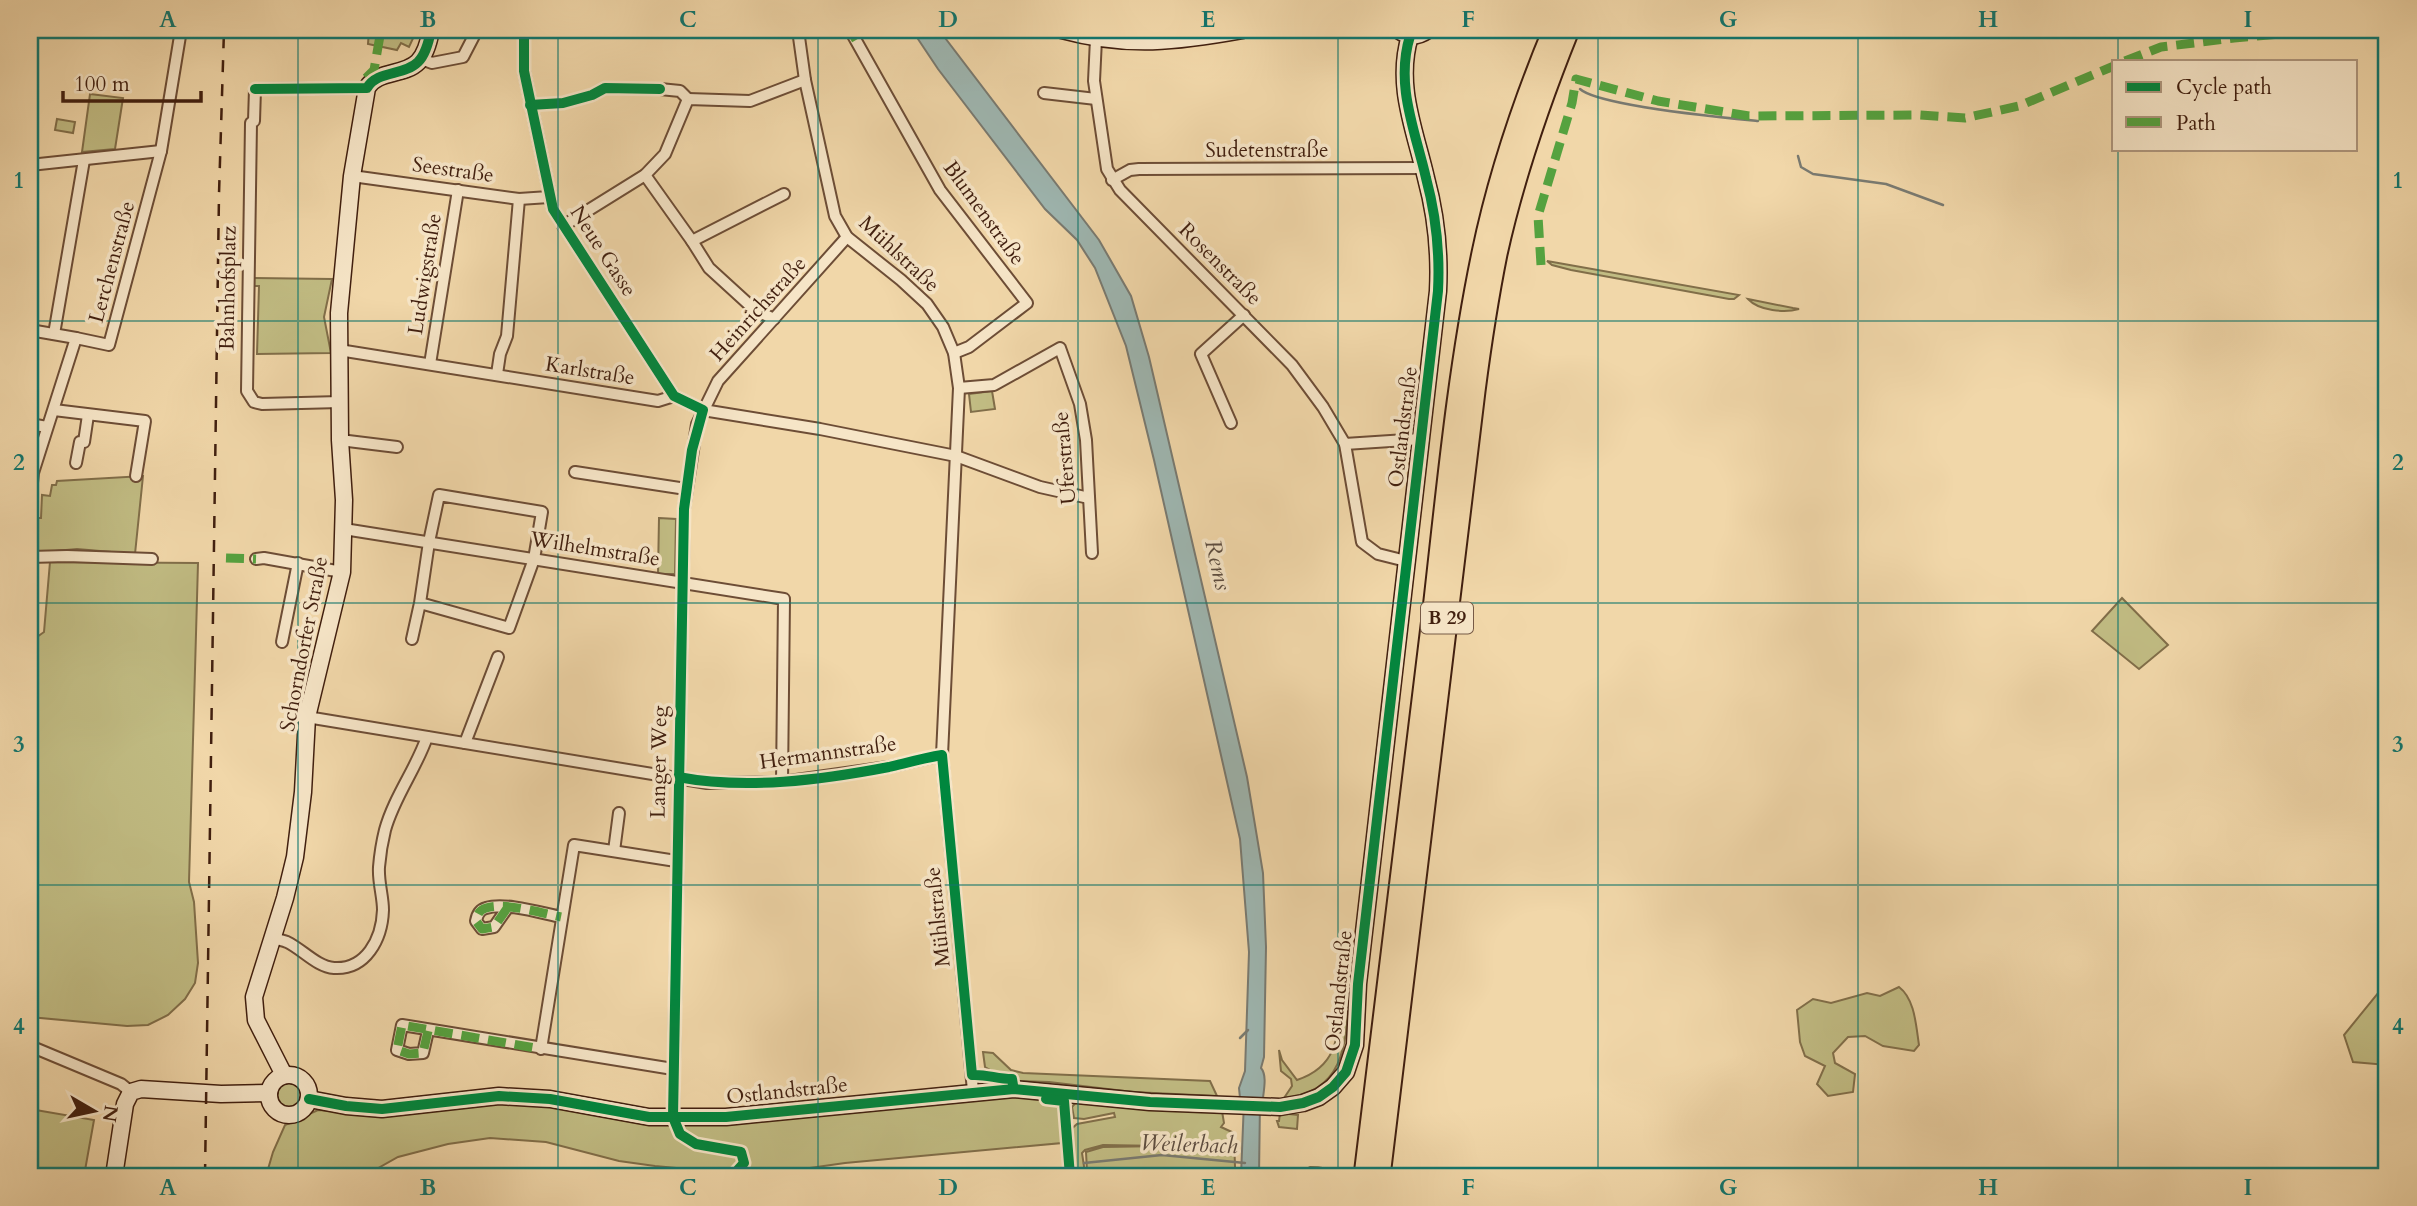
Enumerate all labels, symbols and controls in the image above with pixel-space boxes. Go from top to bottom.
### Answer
text: A [159,4,177,35]
text: B [420,4,436,35]
text: C [679,4,697,35]
text: D [938,4,958,35]
text: E [1201,4,1215,35]
text: F [1461,4,1475,35]
text: G [1719,4,1738,35]
text: H [1978,4,1998,35]
text: I [2244,4,2252,35]
scale bar [63,60,201,104]
legend [2112,60,2358,150]
text: 100 m [74,70,130,99]
text: Cycle path [2176,73,2272,102]
text: Path [2176,109,2216,138]
street label: Sudetenstraße [1205,136,1329,165]
street label: Seestraße [410,150,496,190]
street label: Blumenstraße [936,155,1032,271]
text: 1 [13,165,25,196]
text: 1 [2392,165,2404,196]
street label: Lerchenstraße [82,198,142,326]
street label: Neue Gasse [563,200,643,302]
street label: Mühlstraße [852,209,946,299]
street label: Ludwigstraße [401,211,449,337]
street label: Rosenstraße [1172,216,1268,312]
street label: Bahnhofsplatz [212,225,244,351]
street label: Heinrichstraße [703,250,813,368]
street label: Karlstraße [543,350,637,392]
street label: Ostlandstraße [1381,365,1425,489]
street label: Uferstraße [1046,410,1084,506]
text: 2 [13,447,25,478]
text: 2 [2392,447,2404,478]
street label: Wilhelmstraße [527,524,662,574]
water label: Rems [1197,537,1239,594]
street label: Schorndorfer Straße [273,554,335,734]
road number: B 29 [1421,603,1473,634]
street label: Langer Weg [644,705,674,819]
text: 3 [13,729,25,760]
street label: Hermannstraße [758,729,898,777]
text: 3 [2392,729,2404,760]
street label: Mühlstraße [918,865,958,969]
street label: Ostlandstraße [1318,929,1360,1053]
text: 4 [13,1011,25,1042]
text: 4 [2392,1011,2404,1042]
street label: Ostlandstraße [725,1070,849,1112]
north arrow [60,1076,130,1146]
text: N [96,1103,124,1124]
water label: Weilerbach [1140,1127,1238,1161]
text: A [159,1172,177,1203]
text: B [420,1172,436,1203]
text: C [679,1172,697,1203]
text: D [938,1172,958,1203]
text: E [1201,1172,1215,1203]
text: F [1461,1172,1475,1203]
text: G [1719,1172,1738,1203]
text: H [1978,1172,1998,1203]
text: I [2244,1172,2252,1203]

